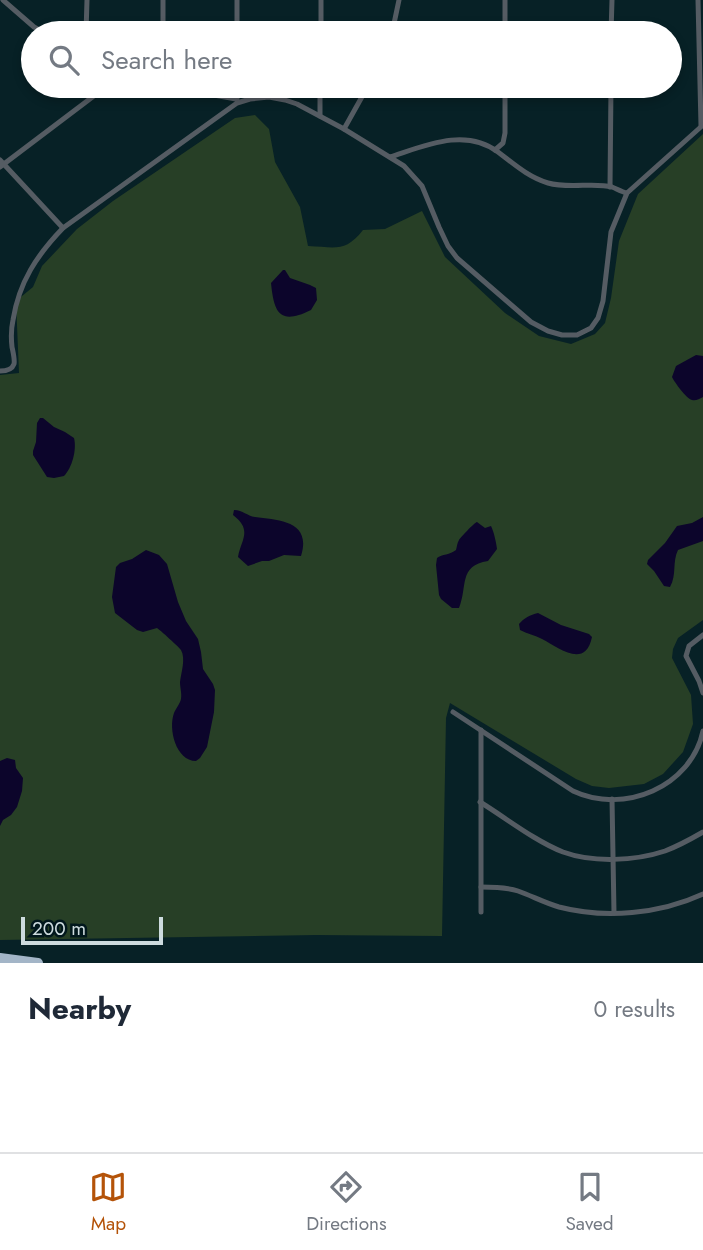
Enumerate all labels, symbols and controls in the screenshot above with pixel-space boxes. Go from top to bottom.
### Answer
search box [21,21,682,98]
icon: search [45,41,83,79]
text: Search here [101,41,233,79]
scale bar [21,914,163,946]
text: 200 m [32,915,86,942]
text: Nearby [28,987,131,1030]
text: 0 results [593,992,675,1026]
tab: Map [89,1168,127,1237]
tab: Directions [306,1168,387,1237]
tab: Saved [565,1168,614,1237]

